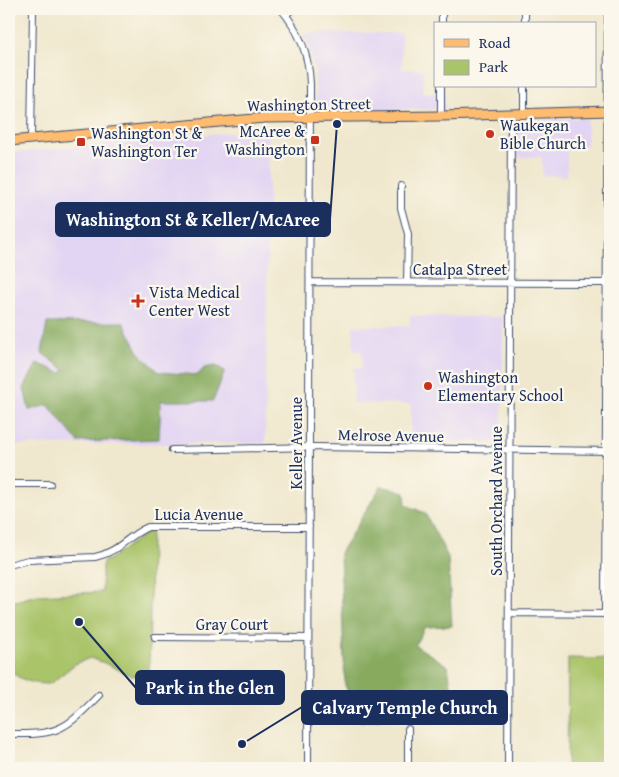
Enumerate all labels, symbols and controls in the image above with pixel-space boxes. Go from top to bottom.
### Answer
legend [434,22,596,88]
text: Road [479,32,510,53]
text: Park [479,56,508,77]
street label: Washington Street [247,91,372,117]
place label: Waukegan Bible Church [500,113,586,155]
place label: McAree & Washington [225,119,305,161]
place label: Washington St & Washington Ter [91,121,203,163]
marker: Waukegan Bible Church [484,128,496,140]
marker: McAree & Washington [309,134,321,146]
marker: Washington St & Washington Ter [75,136,87,148]
callout: Washington St & Keller/McAree [56,203,330,236]
text: Washington St & Keller/McAree [66,206,320,233]
street label: Catalpa Street [413,257,507,281]
place label: Vista Medical Center West [149,280,240,322]
marker: Vista Medical Center West [131,294,145,308]
place label: Washington Elementary School [438,365,564,407]
marker: Washington Elementary School [422,380,434,392]
street label: Keller Avenue [284,397,308,489]
street label: Melrose Avenue [338,422,444,448]
street label: South Orchard Avenue [484,426,508,576]
street label: Lucia Avenue [155,502,243,526]
street label: Gray Court [196,612,269,636]
callout: Park in the Glen [136,671,284,704]
text: Park in the Glen [146,674,275,701]
callout: Calvary Temple Church [302,691,507,724]
text: Calvary Temple Church [312,694,498,721]

